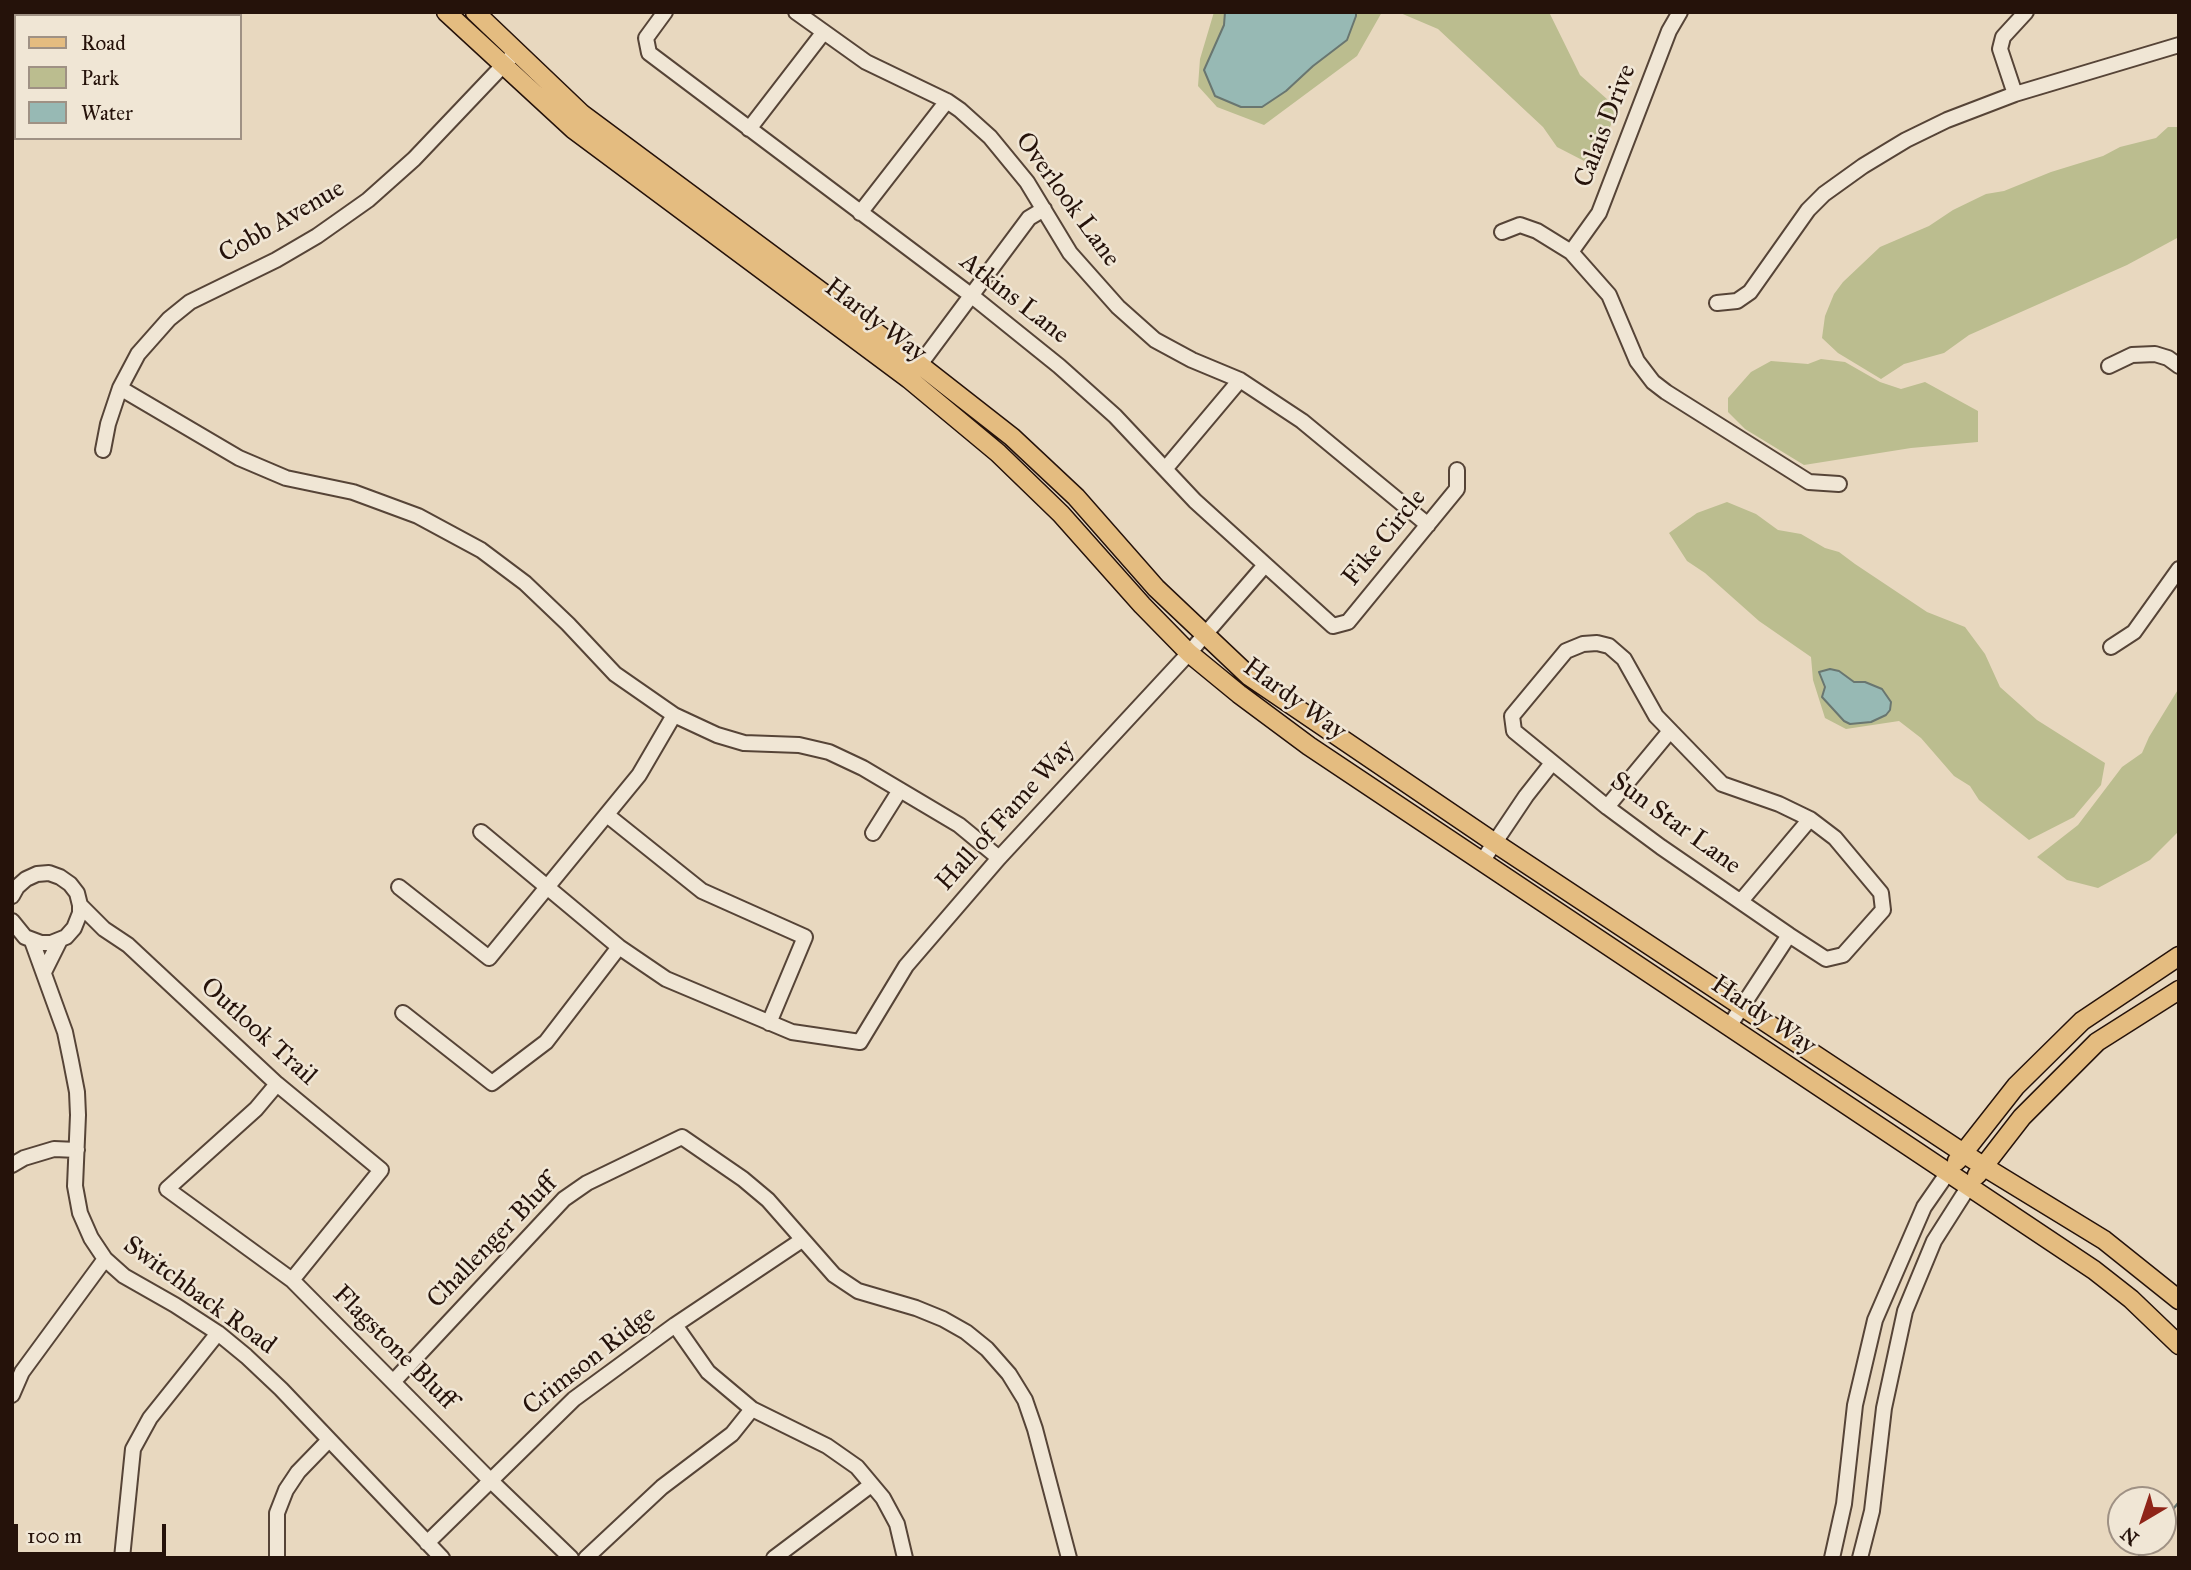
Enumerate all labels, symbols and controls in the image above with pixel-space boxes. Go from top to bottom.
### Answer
legend [14,14,242,140]
text: Road [81,30,126,56]
street label: Calais Drive [1568,60,1644,192]
text: Park [81,65,119,91]
text: Water [81,100,133,126]
street label: Overlook Lane [1008,127,1126,273]
street label: Cobb Avenue [214,174,350,270]
street label: Atkins Lane [953,247,1075,351]
street label: Hardy Way [818,272,932,370]
street label: Fike Circle [1336,483,1434,593]
street label: Hardy Way [1236,652,1352,748]
street label: Hall of Fame Way [930,734,1082,898]
street label: Sun Star Lane [1604,766,1746,882]
street label: Hardy Way [1705,970,1821,1062]
street label: Outlook Trail [193,972,323,1092]
street label: Challenger Bluff [421,1169,565,1315]
street label: Switchback Road [117,1230,281,1362]
street label: Flagstone Bluff [325,1279,463,1417]
street label: Crimson Ridge [517,1299,663,1423]
north arrow [2107,1486,2177,1556]
scale bar [18,1510,170,1554]
text: N [2116,1522,2143,1550]
text: 100 m [27,1523,82,1549]

